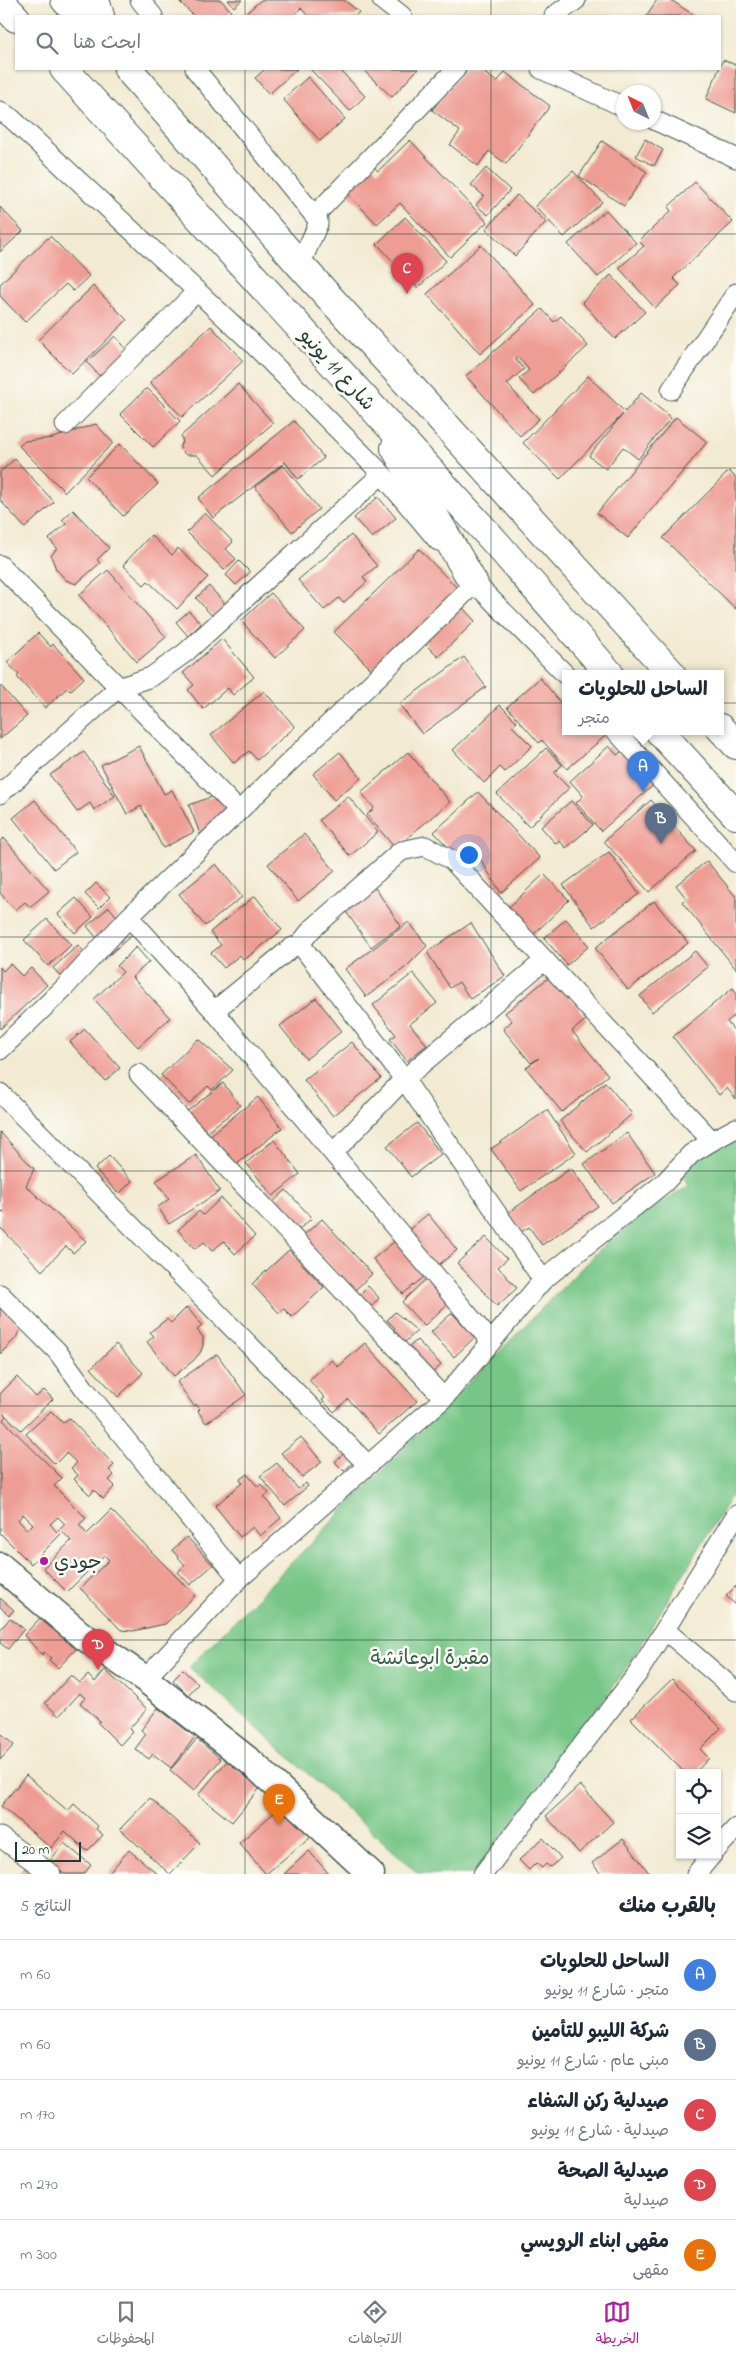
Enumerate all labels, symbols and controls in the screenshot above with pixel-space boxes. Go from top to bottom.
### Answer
search box [15,15,721,70]
icon: search [33,29,61,57]
text: ابحث هنا [73,30,141,57]
north arrow [616,85,661,130]
pin: C [391,253,423,294]
street label: شارع 11 يونيو [291,322,381,418]
popup [562,670,724,735]
text: الساحل للحلويات [578,677,708,704]
text: متجر [578,707,610,731]
pin: A [627,751,659,792]
pin: B [645,803,677,844]
your location [456,842,482,868]
place label: جودي [54,1549,102,1578]
marker: جودي [38,1555,50,1567]
pin: D [82,1629,114,1670]
park label: مقبرة ابوعائشة [371,1645,489,1674]
map controls [676,1769,721,1859]
button: locate [676,1769,721,1814]
pin: E [263,1784,295,1825]
button: layers [676,1814,721,1859]
scale bar [15,1839,81,1862]
text: 20 m [22,1840,49,1861]
text: بالقرب منك [619,1892,716,1922]
text: النتائج: 5 [20,1895,71,1919]
text: الساحل للحلويات [540,1949,669,1976]
text: 60 m [20,1963,50,1987]
text: A [695,1963,705,1987]
text: متجر · شارع 11 يونيو [545,1979,669,2003]
text: شركة الليبو للتأمين [532,2019,669,2046]
text: 60 m [20,2033,50,2057]
text: B [695,2033,705,2057]
text: مبنى عام · شارع 11 يونيو [517,2049,669,2073]
text: صيدلية ركن الشفاء [527,2089,669,2116]
text: 170 m [20,2103,55,2127]
text: C [696,2103,704,2127]
text: صيدلية · شارع 11 يونيو [531,2119,669,2143]
text: صيدلية الصحة [558,2159,669,2186]
text: 270 m [20,2173,58,2197]
text: D [694,2173,706,2197]
text: صيدلية [624,2189,669,2213]
text: مقهى ابناء الرويسي [520,2229,669,2256]
text: 300 m [20,2243,57,2267]
text: E [695,2243,705,2267]
text: مقهى [632,2259,669,2283]
tab: المحفوظات [97,2298,154,2351]
tab: الاتجاهات [348,2298,402,2351]
tab: الخريطة [596,2298,639,2351]

